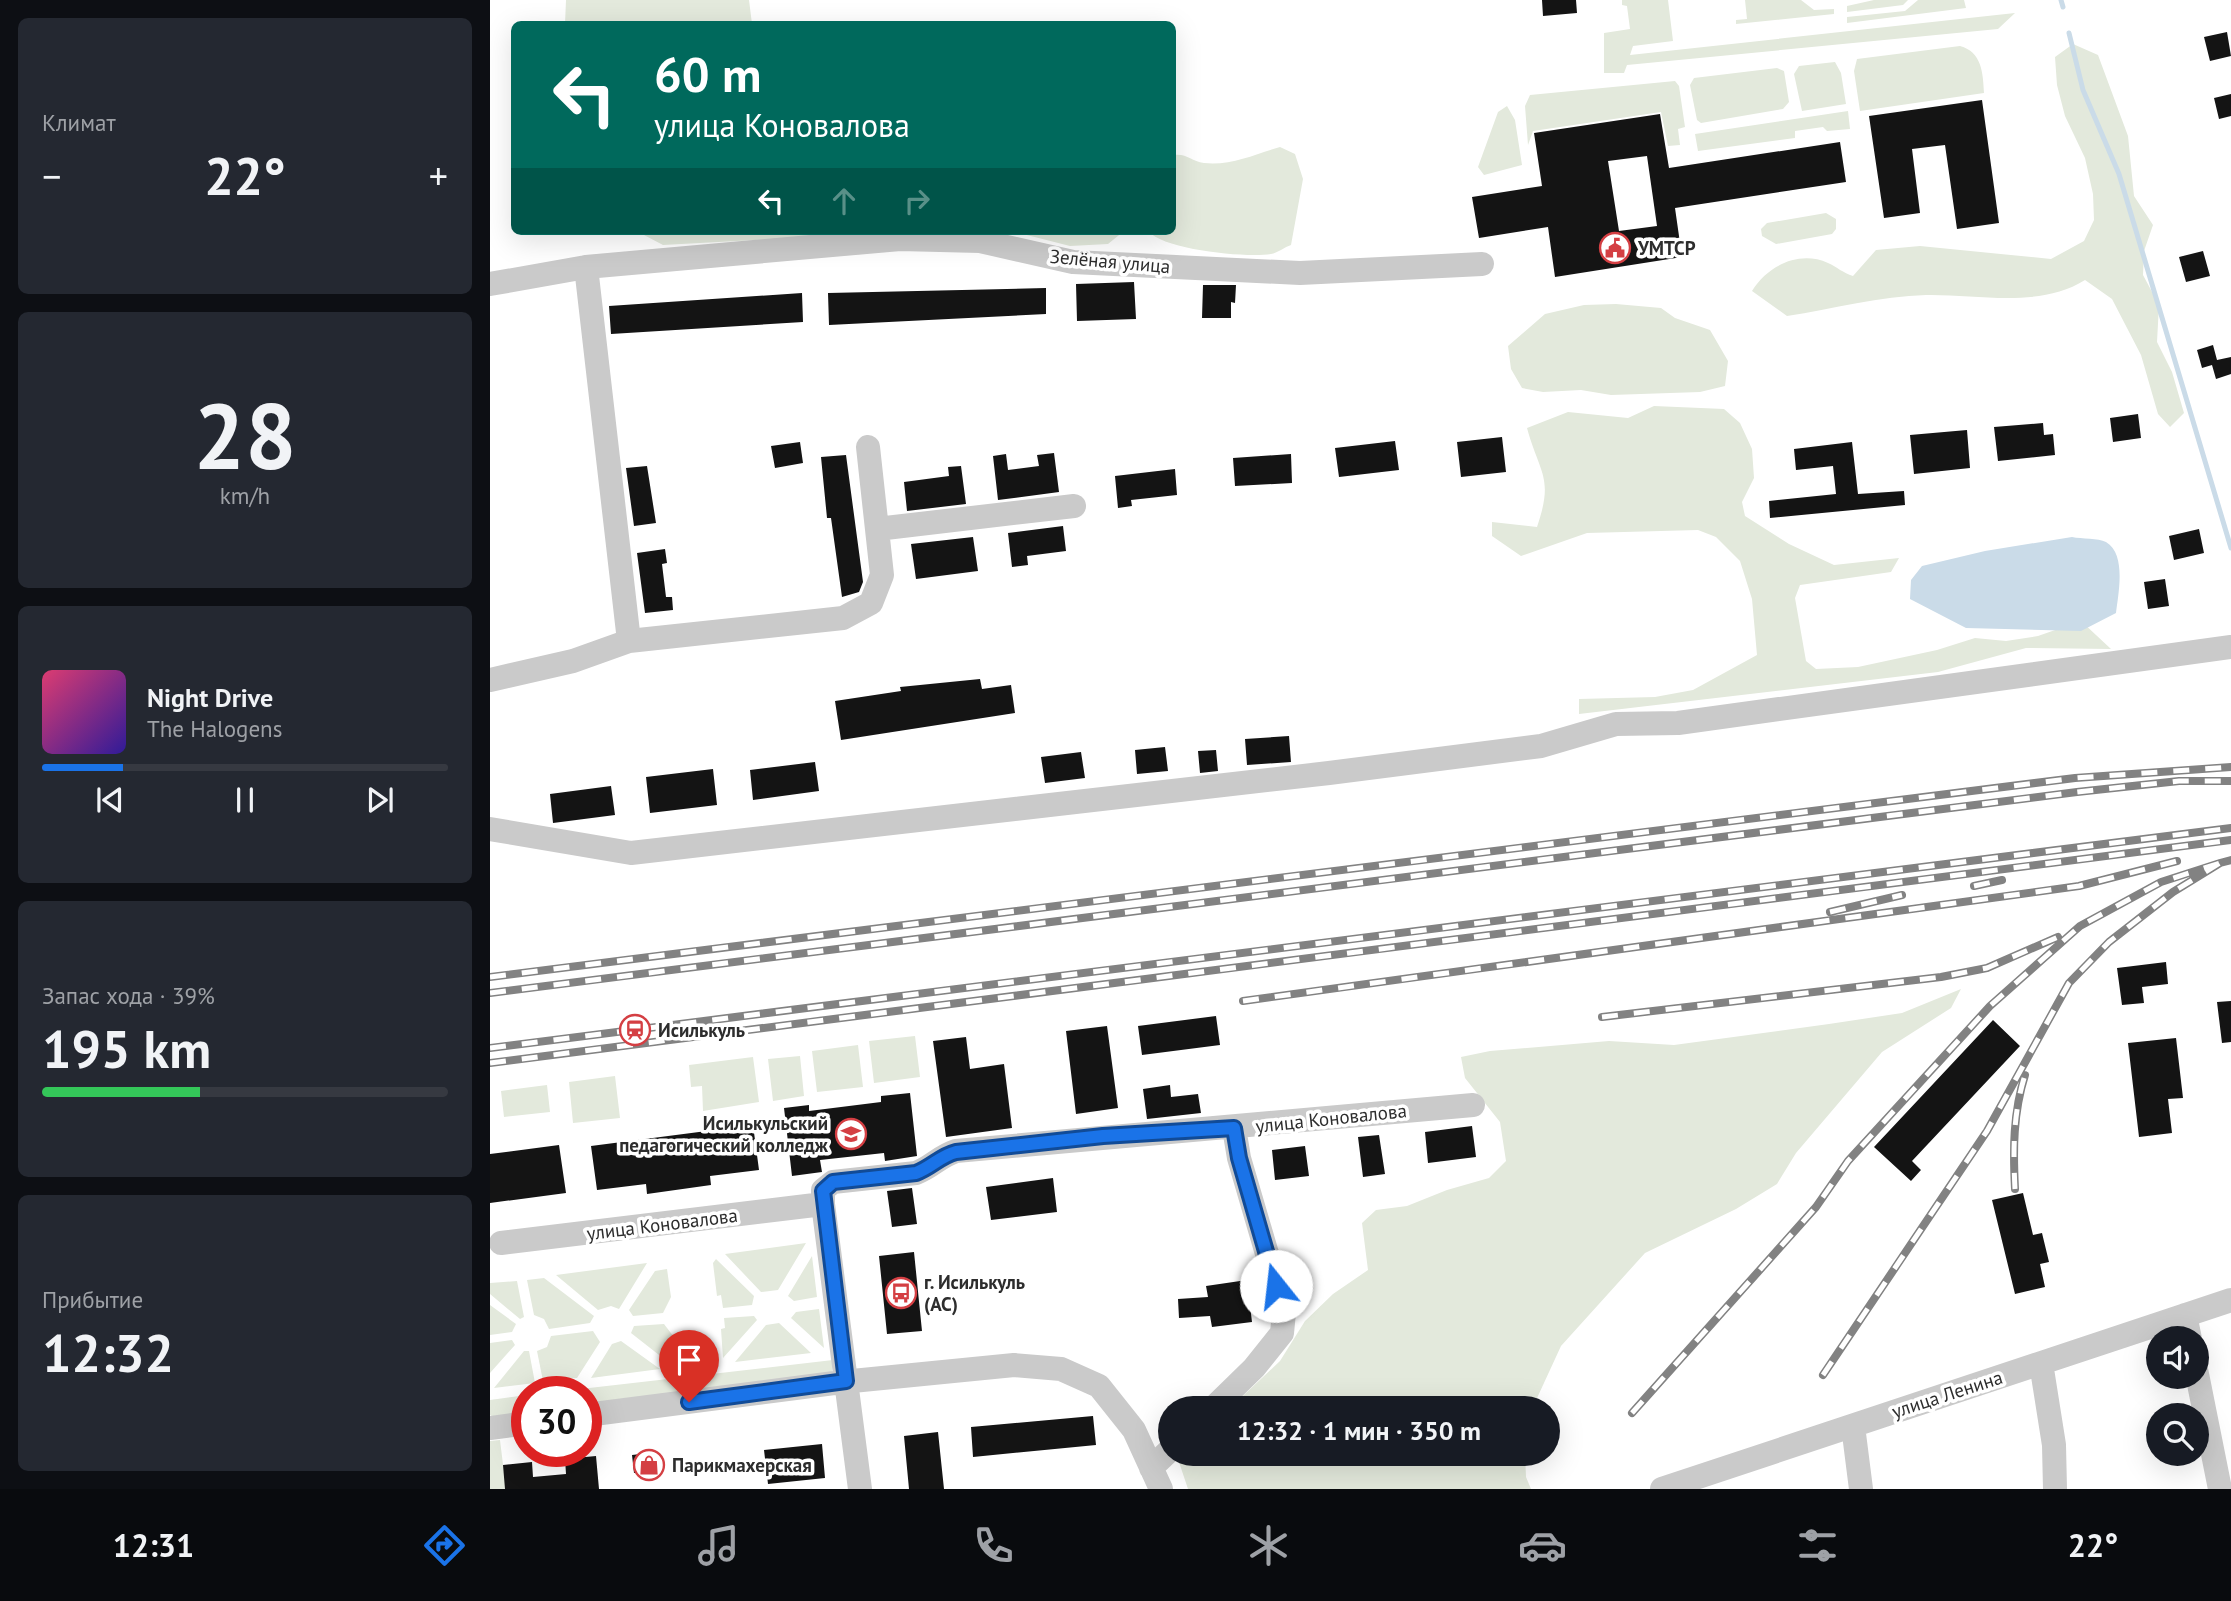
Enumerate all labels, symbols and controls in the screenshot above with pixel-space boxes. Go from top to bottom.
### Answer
text: 60 m [654,42,761,106]
icon: left [539,49,630,140]
text: улица Коновалова [654,104,910,146]
text: Климат [42,108,116,137]
text: 22° [204,142,286,209]
text: − [42,151,61,200]
text: + [429,151,448,200]
icon: left [752,182,790,220]
icon: ahead [825,182,863,220]
icon: right [898,182,936,220]
public building icon: УМТСР [1598,231,1632,265]
place label: УМТСР [1637,236,1696,260]
street label: Зелёная улица [1049,244,1171,278]
text: 28 [193,376,297,494]
text: km/h [220,481,270,510]
text: Night Drive [147,681,273,714]
text: The Halogens [147,714,282,743]
icon: previous [91,781,129,819]
icon: pause [226,781,264,819]
icon: next [361,781,399,819]
text: Запас хода · 39% [42,981,215,1010]
station icon: Исилькуль [618,1013,652,1047]
text: 195 km [42,1015,211,1082]
place label: Исилькуль [658,1018,745,1042]
street label: улица Коновалова [1254,1098,1408,1138]
place label: Исилькульский педагогический колледж [619,1111,829,1157]
school or university icon: Исилькульский педагогический колледж [834,1117,868,1151]
street label: улица Коновалова [585,1203,739,1245]
position arrow [1239,1249,1313,1323]
place label: г. Исилькуль (АС) [924,1270,1025,1316]
bus stop icon: г. Исилькуль (АС) [884,1276,918,1310]
text: Прибытие [42,1285,143,1314]
text: 12:32 [42,1319,174,1386]
map controls [2146,1326,2209,1466]
button: sound [2146,1326,2209,1389]
pin [659,1330,719,1402]
icon: arrive [670,1341,708,1379]
street label: улица Ленина [1889,1365,2005,1423]
speed limit sign: 30 [511,1376,602,1467]
button: search [2146,1403,2209,1466]
text: 12:32 · 1 мин · 350 m [1237,1414,1481,1447]
shop icon: Парикмахерская [632,1448,666,1482]
place label: Парикмахерская [672,1453,812,1477]
icon: directions [420,1521,469,1570]
icon: music [694,1521,743,1570]
icon: phone [969,1521,1018,1570]
icon: climate [1244,1521,1293,1570]
icon: car [1518,1521,1567,1570]
icon: filters [1793,1521,1842,1570]
text: 12:31 [113,1524,194,1566]
text: 22° [2068,1524,2118,1566]

